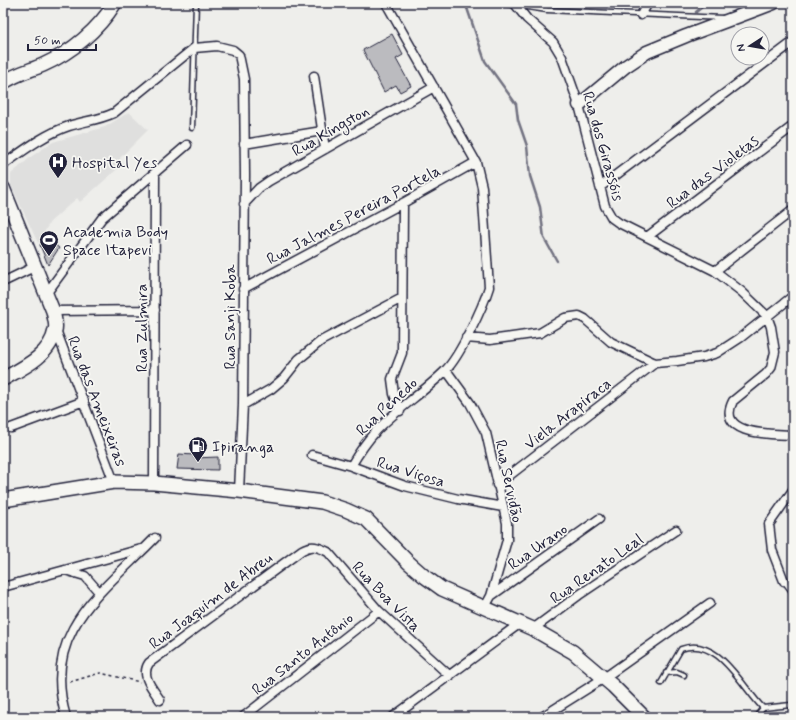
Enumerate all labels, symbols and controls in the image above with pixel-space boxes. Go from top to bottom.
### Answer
scale bar [28,26,96,52]
north arrow [730,26,770,66]
text: 50 m [34,33,61,49]
text: N [734,43,749,53]
street label: Rua dos Girassóis [577,89,628,204]
street label: Rua Kingston [288,101,374,163]
street label: Rua das Violetas [662,130,763,214]
hospital icon: Hospital Yes [47,151,69,179]
place label: Hospital Yes [72,153,157,174]
street label: Rua Jalmes Pereira Portela [263,161,444,270]
place label: Academia Body Space Itapevi [63,222,168,261]
sports icon: Academia Body Space Itapevi [38,229,60,257]
street label: Rua Sanji Koba [220,264,241,369]
street label: Rua Zulmira [132,284,153,372]
street label: Rua das Ameixeiras [62,333,131,470]
street label: Rua Penedo [352,373,422,441]
street label: Viela Arapiraca [520,373,616,455]
fuel station icon: Ipiranga [187,435,209,463]
place label: Ipiranga [212,437,274,458]
street label: Rua Servidão [489,438,528,525]
street label: Rua Viçosa [374,452,447,493]
street label: Rua Urano [504,519,572,575]
street label: Rua Renato Leal [546,529,648,609]
street label: Rua Joaquim de Abreu [145,548,277,655]
street label: Rua Boa Vista [347,557,425,637]
street label: Rua Santo Antônio [248,608,358,700]

